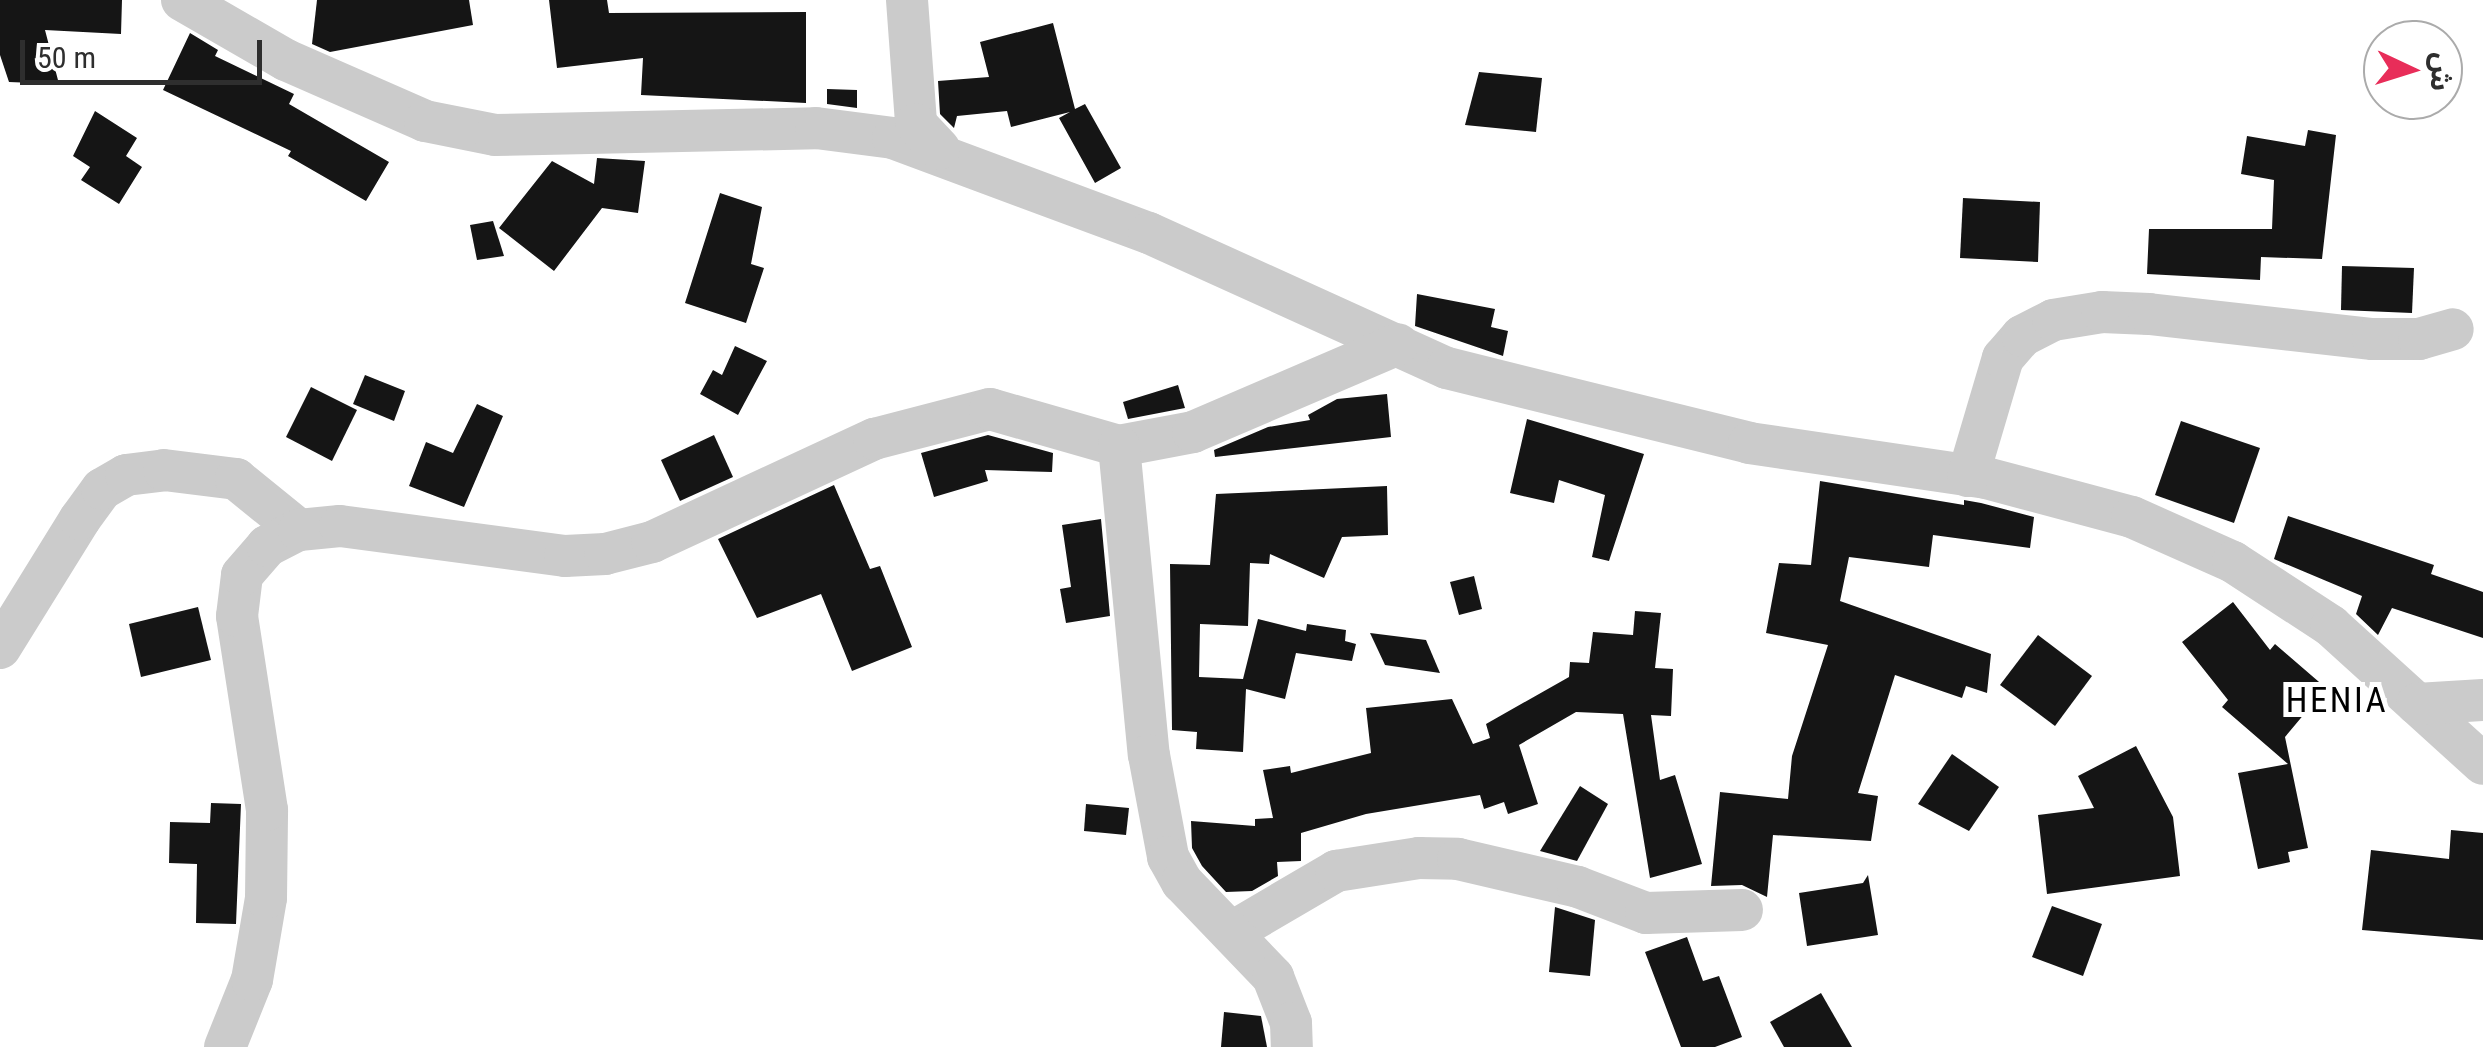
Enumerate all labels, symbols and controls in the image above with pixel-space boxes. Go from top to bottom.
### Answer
scale bar [25,20,268,82]
north arrow [2363,20,2463,120]
text: 50 m [37,40,96,75]
text: ش [2424,52,2459,92]
district label: HENIA [2286,680,2388,722]

